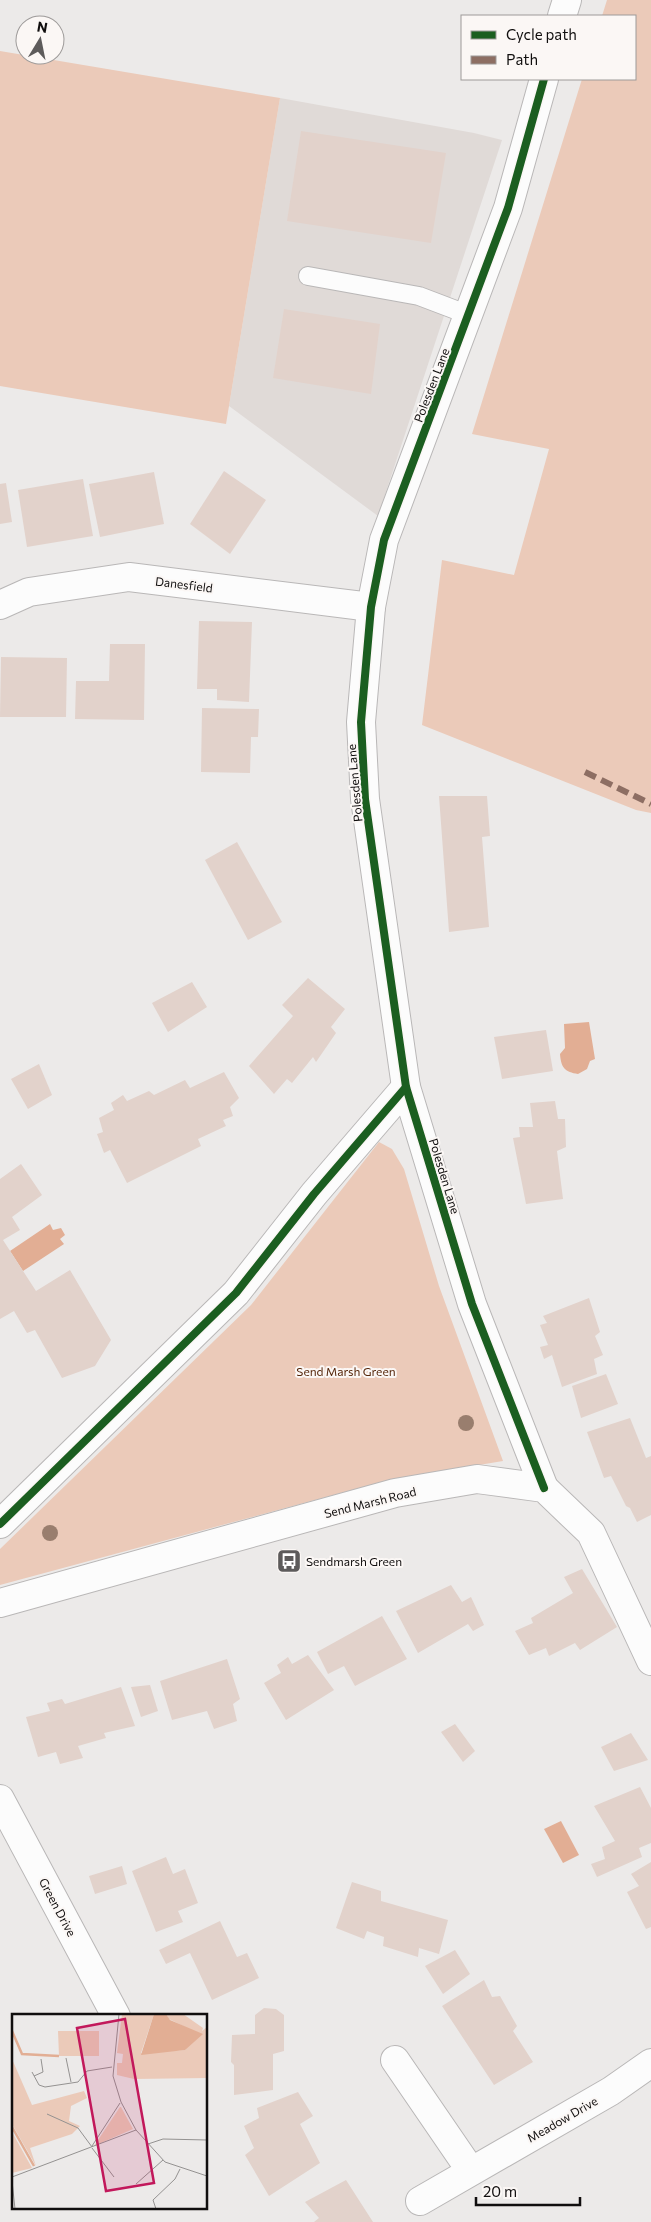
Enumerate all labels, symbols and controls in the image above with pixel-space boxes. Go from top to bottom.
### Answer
north arrow [15,15,65,65]
legend [461,15,636,80]
text: N [36,17,49,36]
text: Cycle path [506,25,577,43]
text: Path [506,50,538,68]
street label: Polesden Lane [410,346,452,424]
street label: Danesfield [154,574,214,594]
street label: Polesden Lane [344,743,364,823]
street label: Polesden Lane [427,1137,463,1215]
park label: Send Marsh Green [296,1364,396,1378]
street label: Send Marsh Road [323,1484,418,1520]
bus stop icon: Sendmarsh Green [276,1548,302,1574]
place label: Sendmarsh Green [306,1554,402,1568]
street label: Green Drive [37,1875,79,1939]
inset map [12,2014,208,2210]
street label: Meadow Drive [524,2093,600,2145]
scale bar [476,2174,580,2206]
text: 20 m [483,2182,517,2200]

